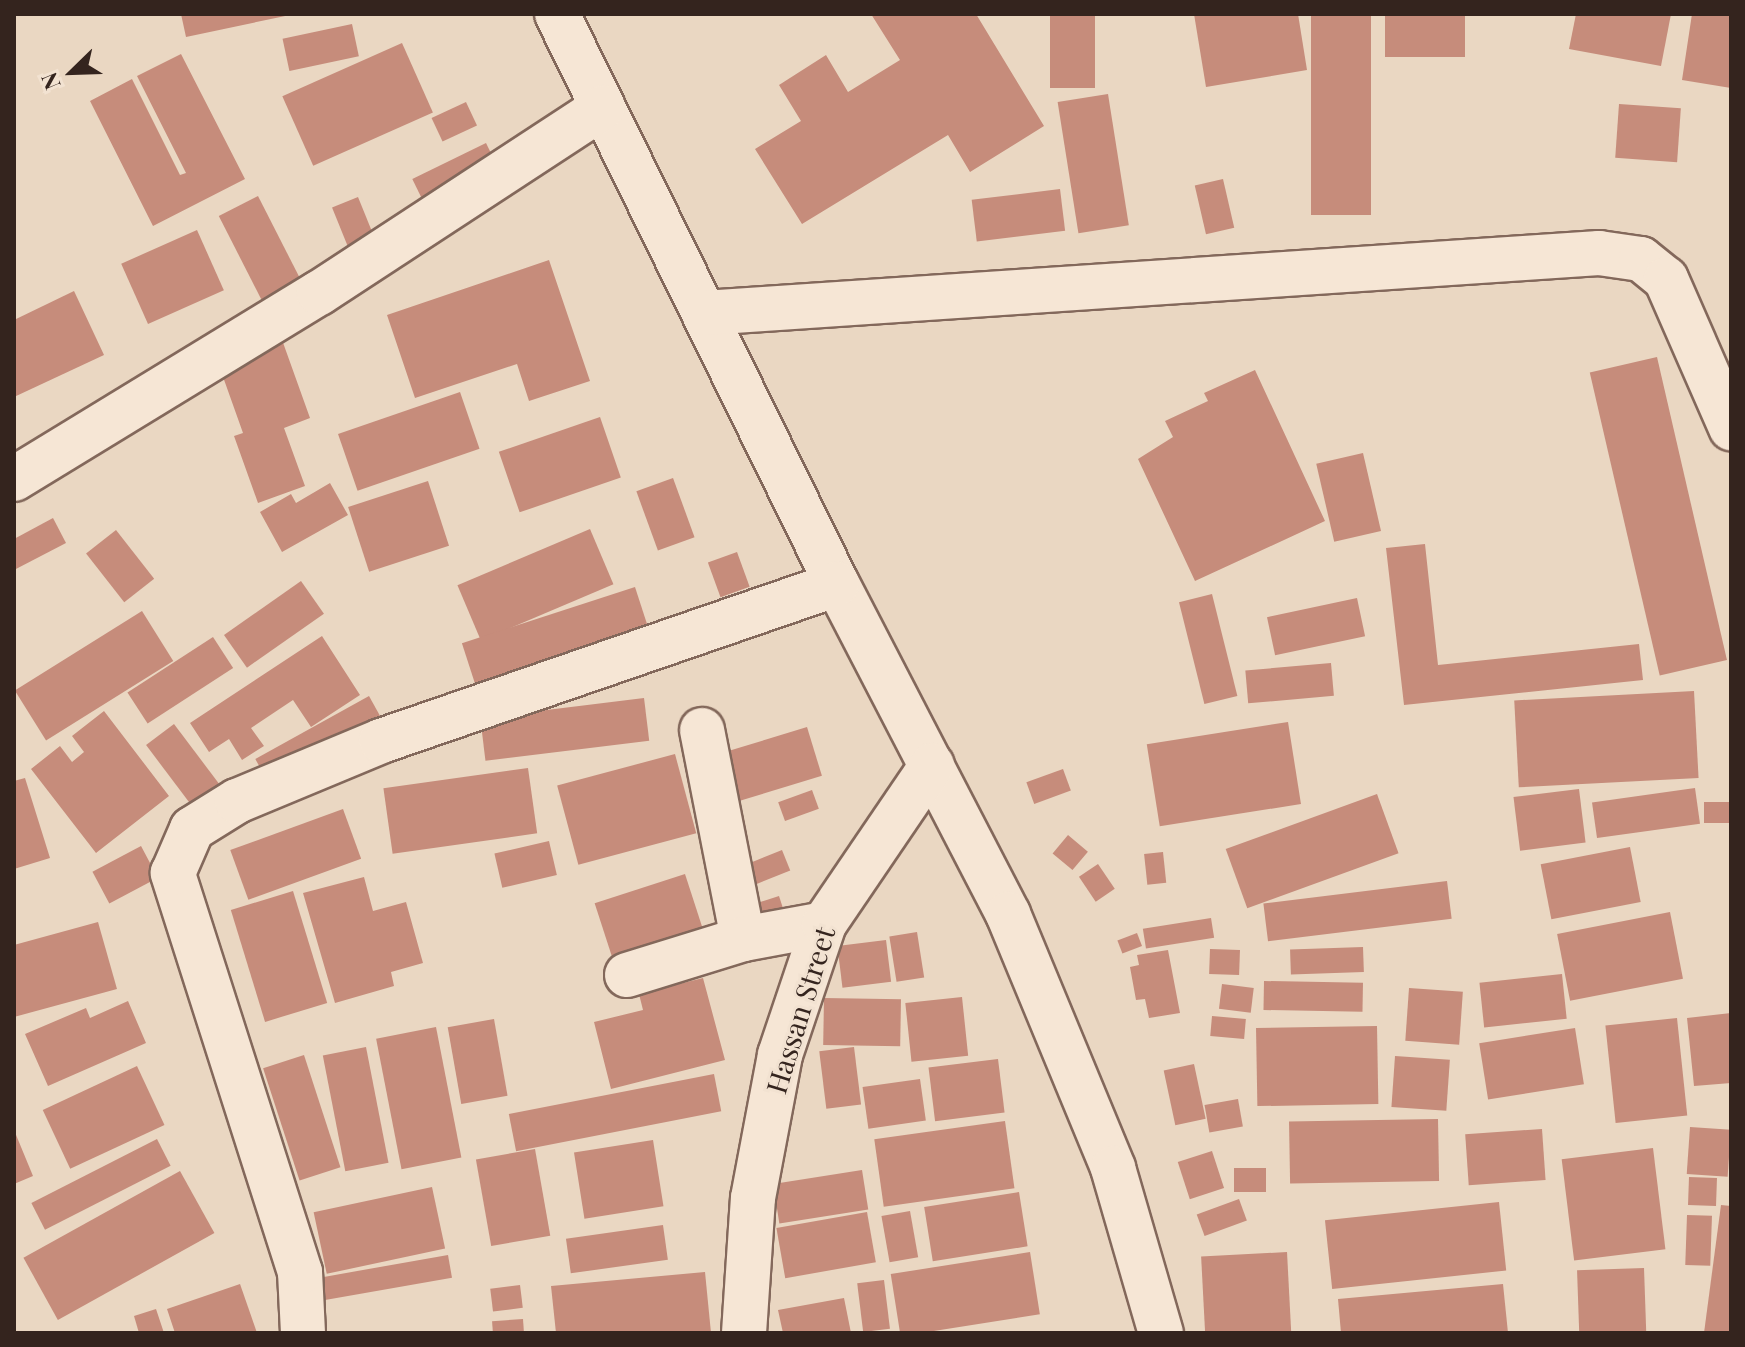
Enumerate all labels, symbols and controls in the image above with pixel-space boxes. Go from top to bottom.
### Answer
north arrow [32,32,112,112]
text: N [33,68,67,95]
street label: Hassan Street [759,922,841,1098]

